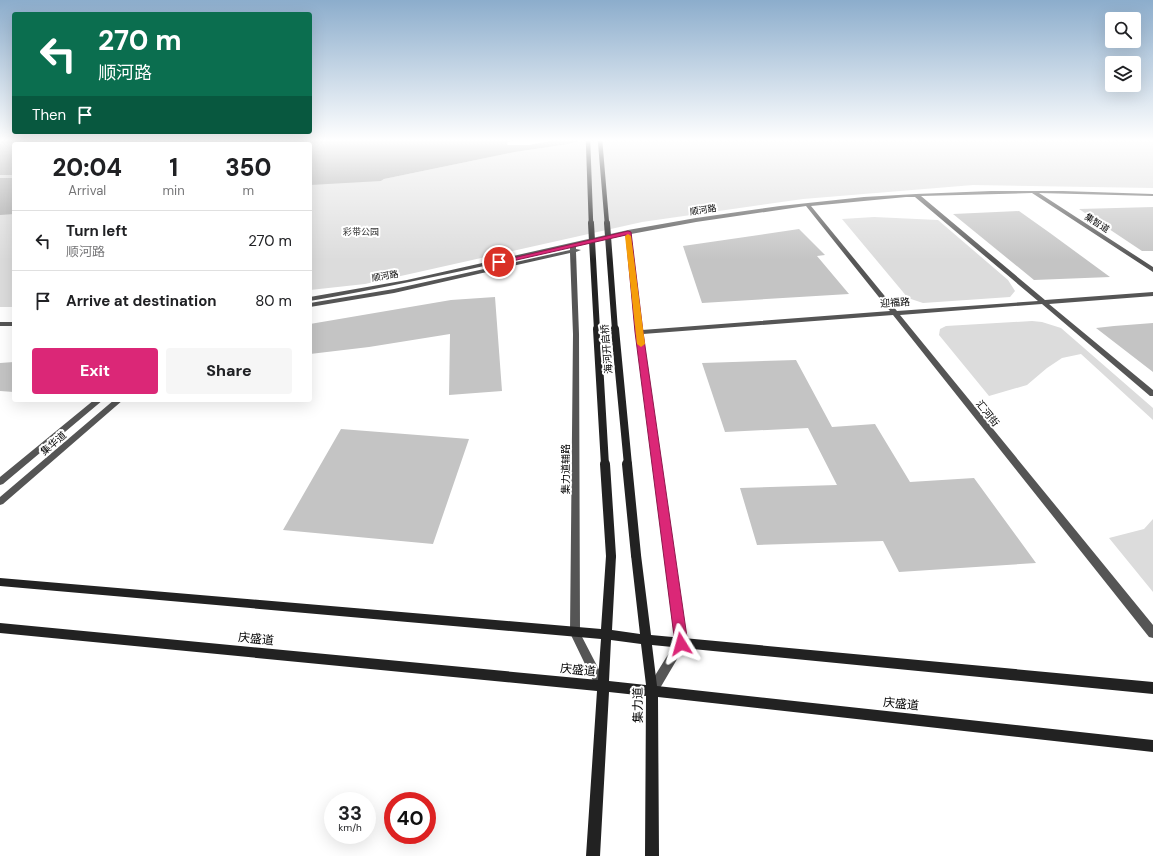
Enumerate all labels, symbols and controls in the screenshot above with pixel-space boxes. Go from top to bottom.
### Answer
map controls [1105,12,1141,92]
button: search [1105,12,1141,48]
text: 270 m [98,22,181,59]
icon: left [32,28,84,80]
button: layers [1105,56,1141,92]
text: 顺河路 [98,61,152,85]
icon: arrive [74,104,96,126]
text: Then [32,105,66,125]
text: 20:04 [52,152,122,183]
text: 1 [169,152,178,183]
text: 350 [225,152,272,183]
text: Arrival [68,182,106,199]
text: min [163,182,185,199]
text: m [243,182,254,199]
street label: 顺河路 [689,202,717,218]
street label: 集智道 [1082,211,1112,235]
text: Turn left [66,221,127,241]
park label: 彩带公园 [343,226,379,238]
icon: left [32,230,54,252]
text: 270 m [248,231,292,251]
text: 顺河路 [66,243,105,260]
pin [482,245,516,279]
icon: arrive [488,251,510,273]
street label: 顺河路 [371,268,399,284]
icon: arrive [32,290,54,312]
text: Arrive at destination [66,291,217,311]
text: 80 m [255,291,292,311]
street label: 迎福路 [880,295,910,310]
street label: 海河开启桥 [598,323,615,374]
button: Exit [32,348,158,394]
button: Share [166,348,292,394]
street label: 汇河街 [973,398,1002,429]
street label: 集华道 [38,429,69,458]
street label: 集力道辅路 [559,444,572,494]
position arrow [660,623,702,665]
street label: 庆盛道 [237,629,275,649]
street label: 庆盛道 [559,660,597,680]
street label: 集力道 [630,687,646,723]
street label: 庆盛道 [882,694,920,714]
speed limit sign: 40 [384,792,436,844]
text: 33 [338,800,362,826]
text: km/h [338,821,362,834]

